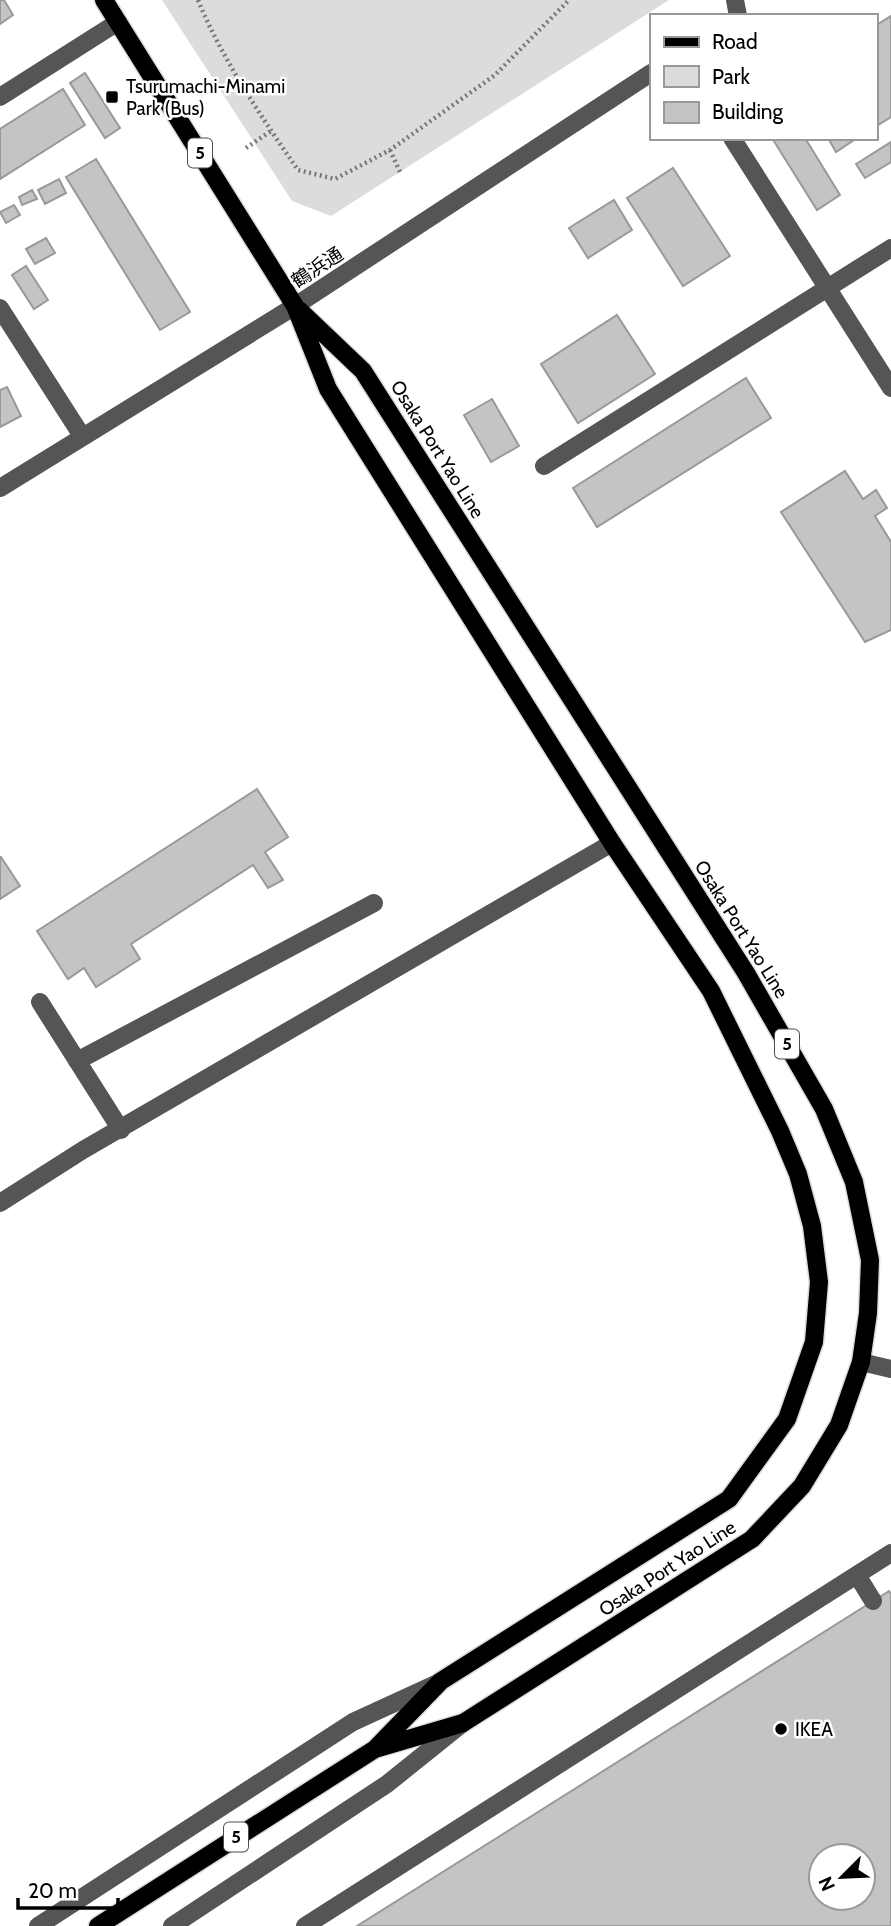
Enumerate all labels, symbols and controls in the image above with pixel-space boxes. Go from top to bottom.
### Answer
legend [650,14,877,140]
text: Road [712,29,758,54]
text: Park [712,64,750,89]
place label: Tsurumachi-Minami Park (Bus) [126,75,285,120]
marker: Tsurumachi-Minami Park (Bus) [104,89,120,105]
text: Building [712,99,784,124]
road number: 5 [188,138,212,168]
street label: 鶴浜通 [287,242,347,293]
street label: Osaka Port Yao Line [386,376,489,523]
street label: Osaka Port Yao Line [690,856,793,1003]
road number: 5 [775,1030,799,1058]
street label: Osaka Port Yao Line [595,1516,740,1621]
place label: IKEA [795,1718,833,1741]
marker: IKEA [773,1721,789,1737]
road number: 5 [224,1823,248,1852]
north arrow [807,1842,877,1912]
scale bar [18,1867,117,1911]
text: N [814,1873,840,1895]
text: 20 m [28,1878,77,1903]

